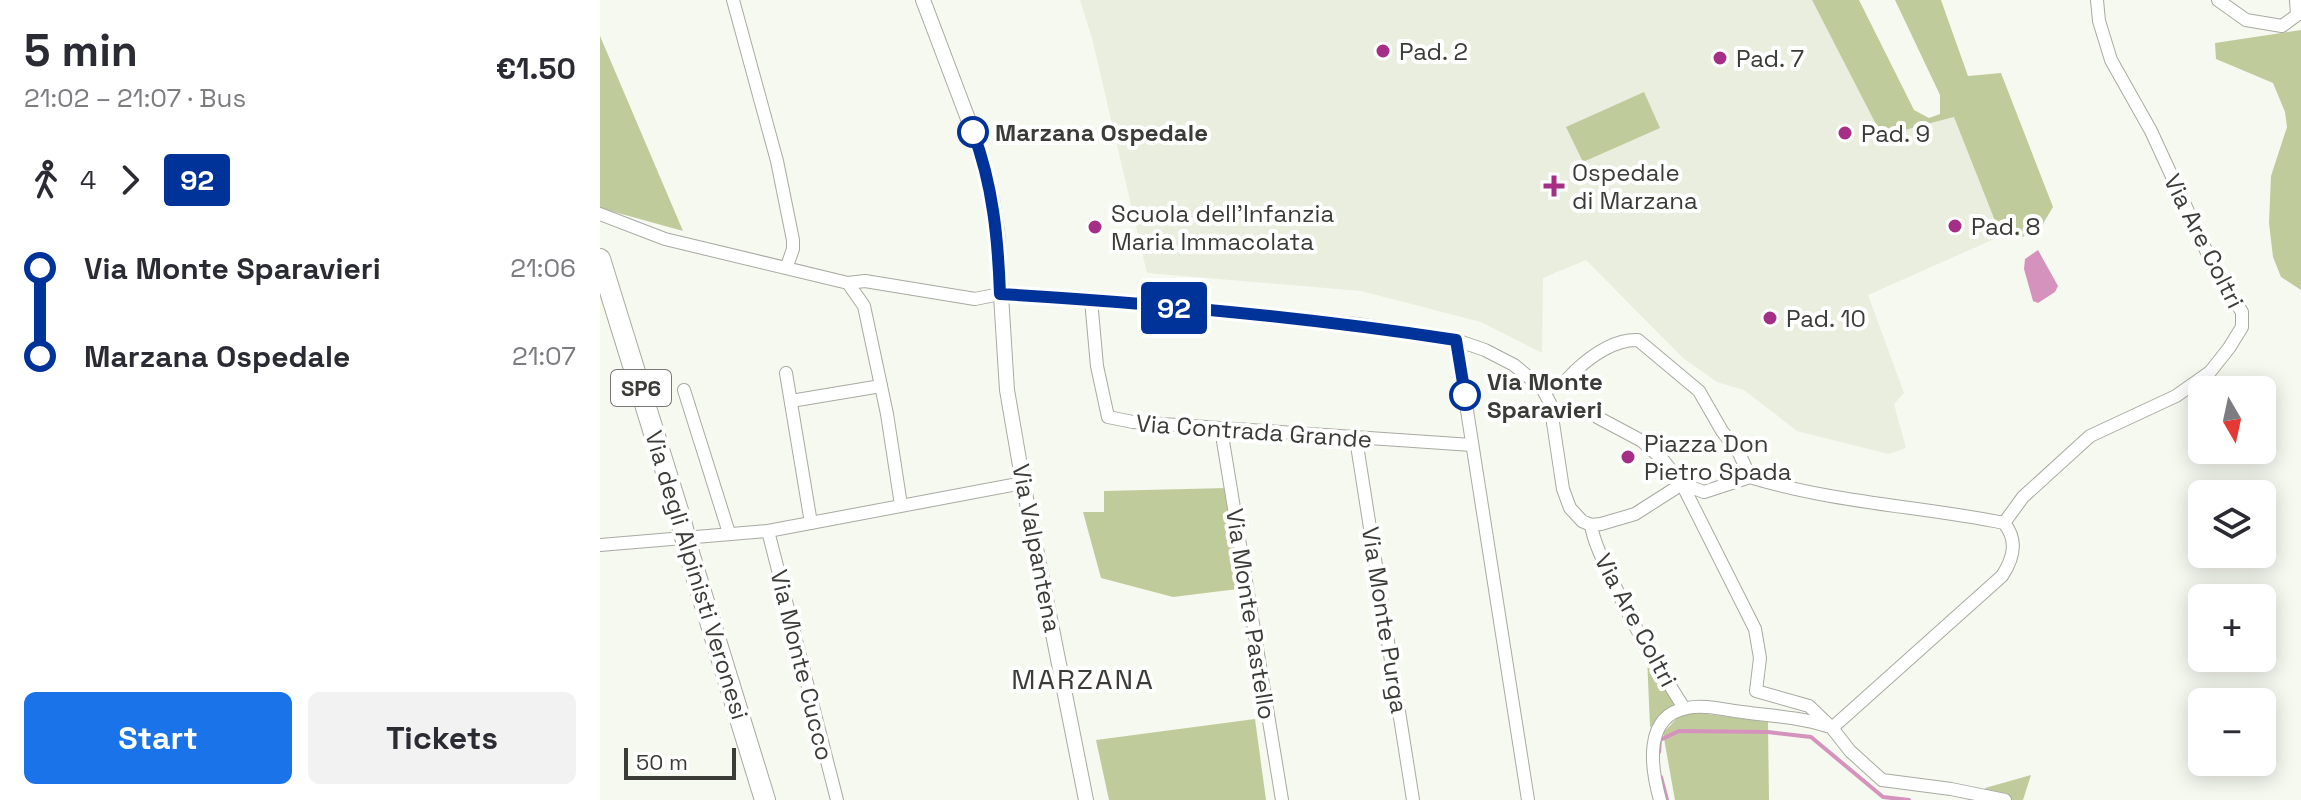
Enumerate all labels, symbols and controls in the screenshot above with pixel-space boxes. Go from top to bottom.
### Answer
text: 5 min [24,23,138,79]
place label: Pad. 2 [1399,36,1468,67]
marker: Pad. 2 [1374,42,1392,60]
place label: Pad. 7 [1736,43,1804,74]
text: €1.50 [496,49,576,88]
marker: Pad. 7 [1711,49,1729,67]
text: 21:02 – 21:07 · Bus [24,81,246,115]
marker: Marzana Ospedale [958,117,988,147]
place label: Marzana Ospedale [995,117,1208,148]
place label: Pad. 9 [1861,118,1930,149]
marker: Pad. 9 [1836,124,1854,142]
place label: Ospedale di Marzana [1572,157,1698,216]
icon: walk [24,158,68,202]
icon: forward [108,158,152,202]
text: 92 [180,162,214,198]
text: 4 [80,163,96,197]
street label: Via Are Coltri [2157,169,2251,313]
marker: Ospedale di Marzana [1543,175,1565,197]
place label: Scuola dell'Infanzia Maria Immacolata [1111,198,1334,257]
place label: Pad. 8 [1971,211,2040,242]
marker: Pad. 8 [1946,217,1964,235]
marker: Scuola dell'Infanzia Maria Immacolata [1086,218,1104,236]
text: Via Monte Sparavieri [84,249,381,288]
text: 21:06 [510,251,576,285]
line badge: 92 [1138,282,1210,334]
text: 92 [1157,290,1191,326]
place label: Pad. 10 [1786,303,1866,334]
marker: Pad. 10 [1761,309,1779,327]
text: Marzana Ospedale [84,337,350,376]
text: 21:07 [512,339,576,373]
place label: Via Monte Sparavieri [1487,366,1603,425]
road number: SP6 [611,370,671,406]
north arrow [2188,376,2276,464]
map controls [2188,376,2276,776]
marker: Via Monte Sparavieri [1450,380,1480,410]
street label: Via Contrada Grande [1135,407,1373,455]
street label: Via degli Alpinisti Veronesi [638,427,756,723]
place label: Piazza Don Pietro Spada [1644,428,1792,487]
marker: Piazza Don Pietro Spada [1619,448,1637,466]
street label: Via Valpantena [1005,461,1069,635]
button: layers [2188,480,2276,568]
street label: Via Monte Pastello [1219,506,1283,722]
street label: Via Monte Purga [1355,524,1415,716]
street label: Via Are Coltri [1588,548,1684,692]
street label: Via Monte Cucco [763,567,841,763]
button: + [2188,584,2276,672]
district label: MARZANA [1011,661,1155,697]
button: − [2188,688,2276,776]
button: Start [24,692,292,784]
button: Tickets [308,692,576,784]
scale bar [624,744,736,780]
text: 50 m [636,748,688,776]

